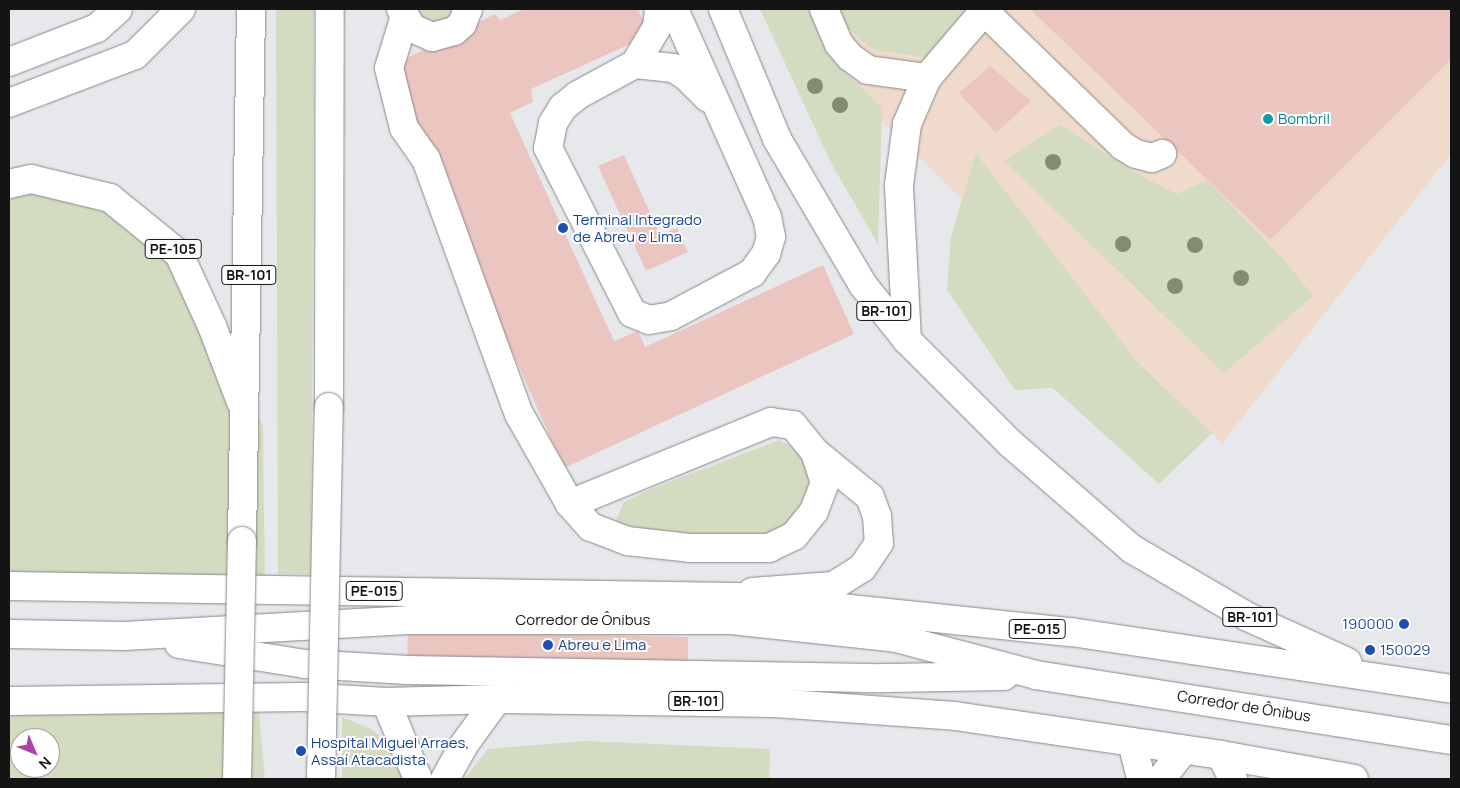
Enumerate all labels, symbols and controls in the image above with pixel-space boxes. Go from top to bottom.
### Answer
place label: Bombril [1278,110,1330,128]
marker: Bombril [1262,113,1274,125]
place label: Terminal Integrado de Abreu e Lima [573,210,702,245]
marker: Terminal Integrado de Abreu e Lima [557,222,569,234]
road number: PE-105 [144,238,202,260]
road number: BR-101 [220,264,278,286]
road number: BR-101 [855,300,913,322]
road number: PE-015 [345,580,403,602]
road number: BR-101 [1221,606,1279,628]
street label: Corredor de Ônibus [516,611,650,629]
place label: 190000 [1342,615,1394,633]
road number: PE-015 [1008,618,1066,640]
marker: 190000 [1398,618,1410,630]
place label: Abreu e Lima [558,636,646,654]
marker: Abreu e Lima [542,639,554,651]
place label: 150029 [1380,641,1431,659]
marker: 150029 [1364,644,1376,656]
street label: Corredor de Ônibus [1176,687,1312,725]
road number: BR-101 [667,689,725,712]
north arrow [10,728,60,778]
place label: Hospital Miguel Arraes, Assaí Atacadista [311,733,469,768]
marker: Hospital Miguel Arraes, Assaí Atacadista [295,745,307,757]
text: N [35,753,56,774]

